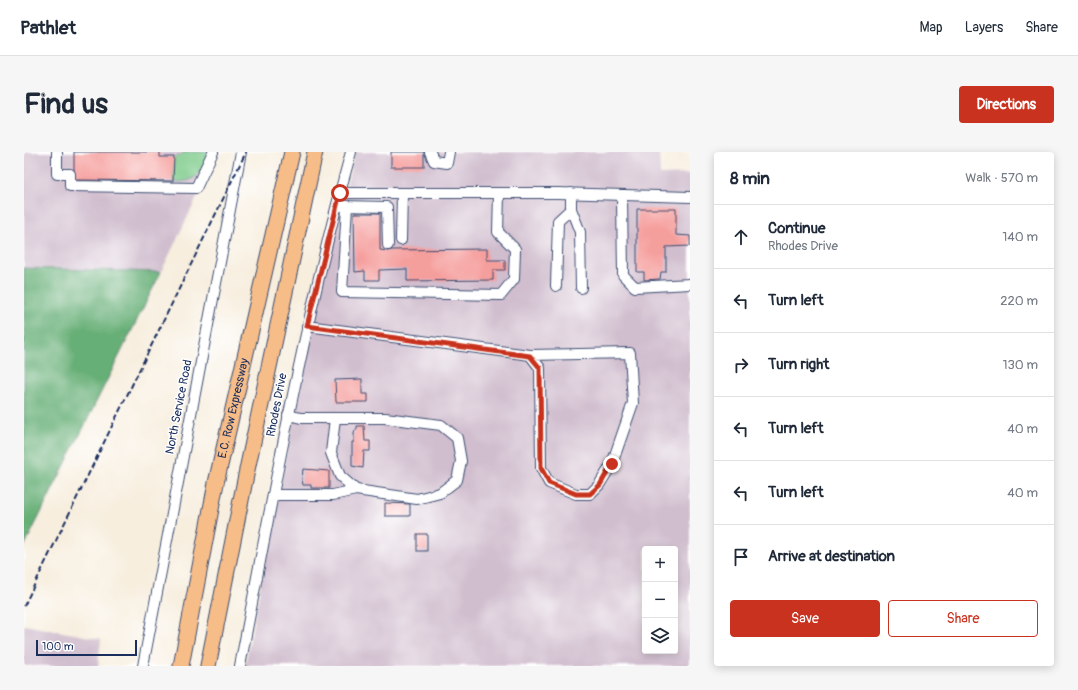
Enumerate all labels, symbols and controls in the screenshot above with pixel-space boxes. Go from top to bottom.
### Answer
text: Pathlet [20,16,76,40]
text: Map [920,19,943,36]
text: Layers [965,19,1003,36]
text: Share [1025,19,1058,36]
button: Directions [959,86,1054,123]
text: Find us [24,87,108,122]
text: 8 min [730,168,770,189]
text: Walk · 570 m [965,170,1038,186]
route start [331,184,349,202]
text: Continue [768,219,826,238]
icon: ahead [730,226,752,248]
text: 140 m [1002,229,1038,245]
text: Rhodes Drive [768,238,838,254]
icon: left [730,290,752,312]
text: Turn left [768,291,824,310]
text: 220 m [1000,293,1038,309]
icon: right [730,354,752,376]
text: Turn right [768,355,829,374]
street label: E.C. Row Expressway [214,357,252,460]
text: 130 m [1002,357,1038,373]
street label: North Service Road [162,358,196,456]
street label: Rhodes Drive [263,372,291,438]
icon: left [730,418,752,440]
text: Turn left [768,419,824,438]
text: 40 m [1007,421,1038,437]
route end [603,455,621,473]
icon: left [730,482,752,504]
text: Turn left [768,483,824,502]
text: 40 m [1007,485,1038,501]
map controls [642,546,678,654]
button: + [642,546,678,582]
icon: arrive [730,546,752,568]
text: Arrive at destination [768,547,895,566]
button: − [642,582,678,618]
button: Save [730,600,880,637]
button: Share [888,600,1038,637]
button: layers [642,618,678,654]
scale bar [36,638,137,657]
text: 100 m [42,640,73,653]

